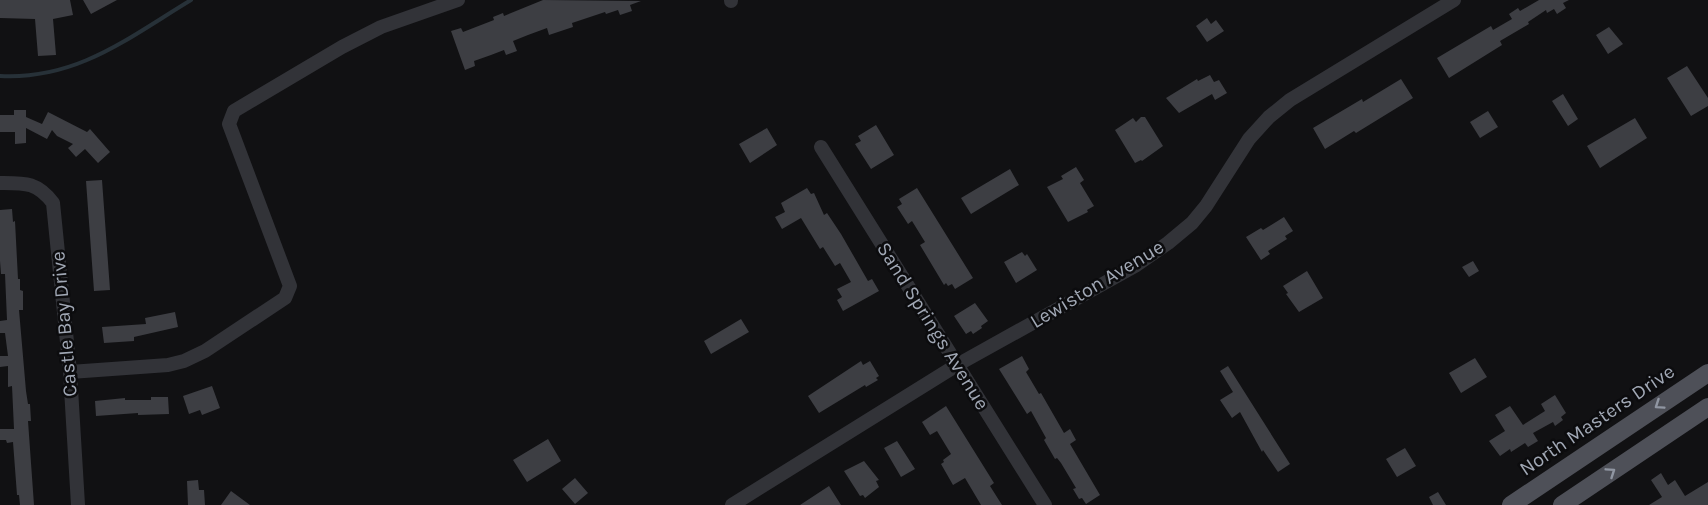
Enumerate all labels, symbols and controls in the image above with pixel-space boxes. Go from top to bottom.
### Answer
street label: Lewiston Avenue [1026,235,1168,333]
street label: Sand Springs Avenue [872,238,994,414]
street label: Castle Bay Drive [46,250,82,398]
street label: North Masters Drive [1515,360,1679,480]
one-way arrow [1655,398,1666,409]
one-way arrow [1604,468,1615,479]

